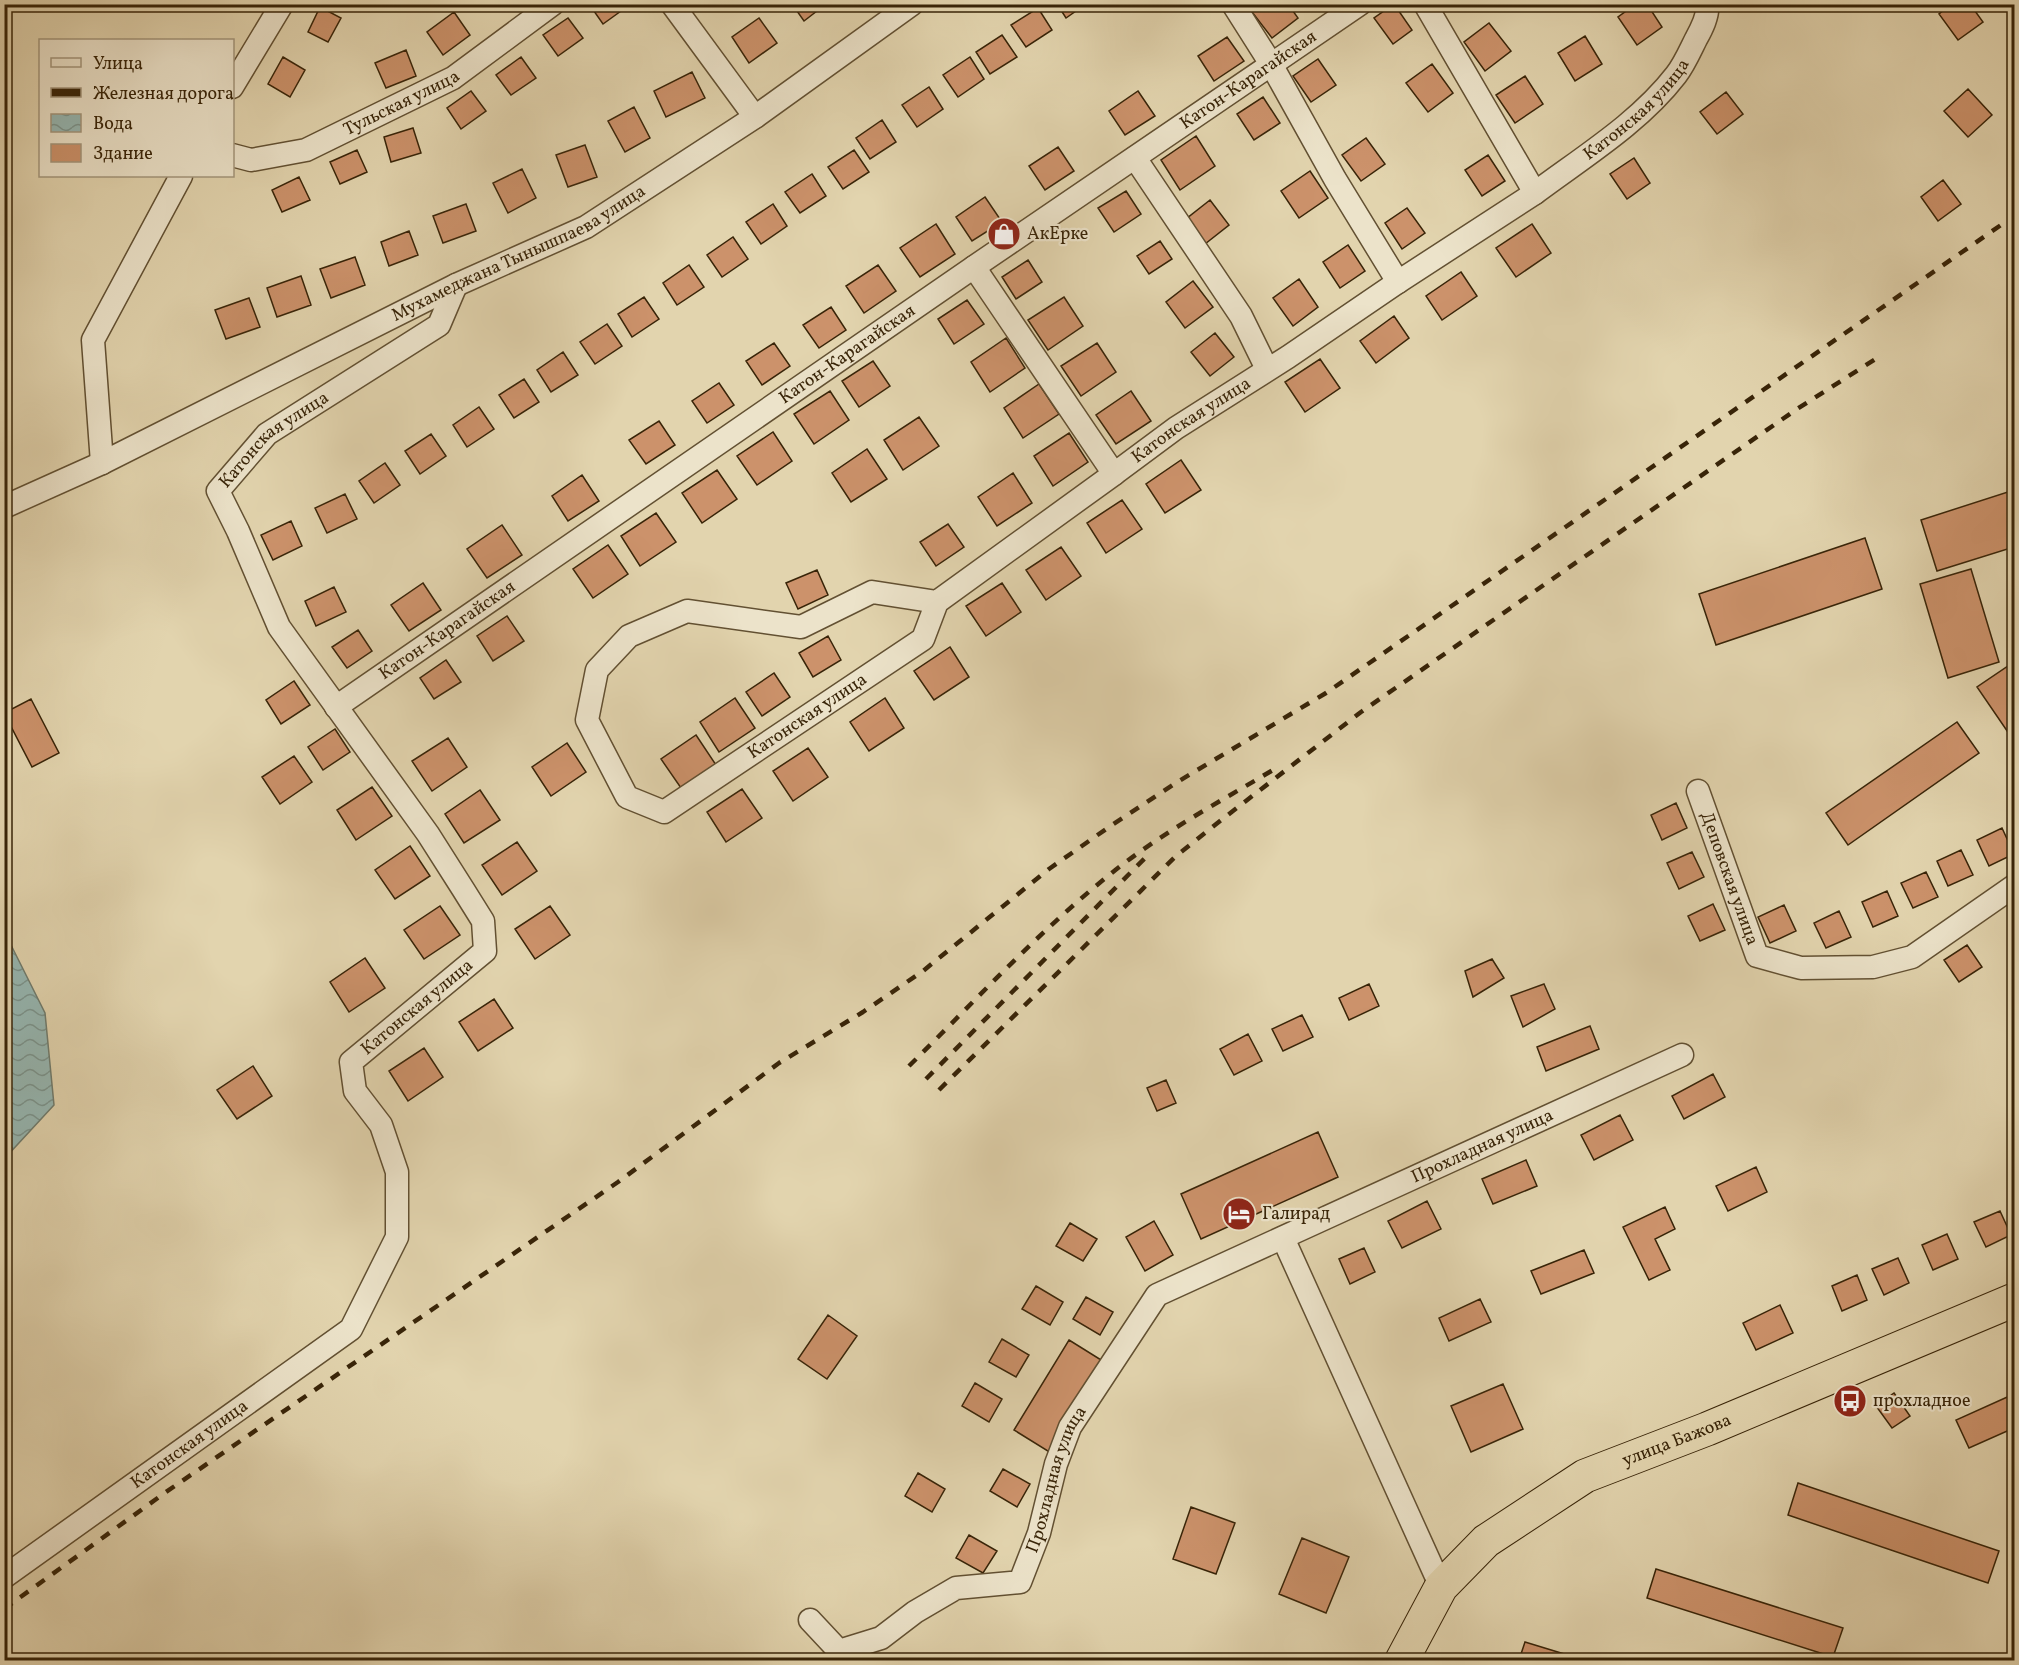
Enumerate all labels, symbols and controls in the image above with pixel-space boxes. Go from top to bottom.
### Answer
street label: Катон-Карагайская [1175,24,1322,136]
legend [39,39,234,177]
text: Улица [93,52,143,77]
street label: Катонская улица [1578,54,1696,167]
street label: Тульская улица [339,64,465,142]
text: Железная дорога [93,82,234,107]
text: Вода [93,112,133,137]
text: Здание [93,142,153,167]
street label: Мухамеджана Тынышпаева улица [387,179,651,328]
shop icon: АкЕрке [986,216,1022,252]
place label: АкЕрке [1027,222,1088,247]
street label: Катон-Карагайская [774,299,920,410]
street label: Катонская улица [1126,371,1256,469]
street label: Катонская улица [213,385,334,494]
street label: Катон-Карагайская [374,574,520,686]
street label: Катонская улица [743,667,872,765]
street label: Деповская улица [1694,808,1765,949]
street label: Катонская улица [356,953,479,1061]
street label: Прохладная улица [1407,1103,1558,1190]
hotel icon: Галирад [1221,1196,1257,1232]
place label: Галирад [1262,1202,1330,1227]
bus stop icon: прохладное [1832,1383,1868,1419]
place label: прохладное [1873,1389,1970,1414]
street label: Катонская улица [126,1394,253,1495]
street label: Прохладная улица [1020,1401,1093,1557]
street label: улица Бажова [1619,1408,1735,1473]

